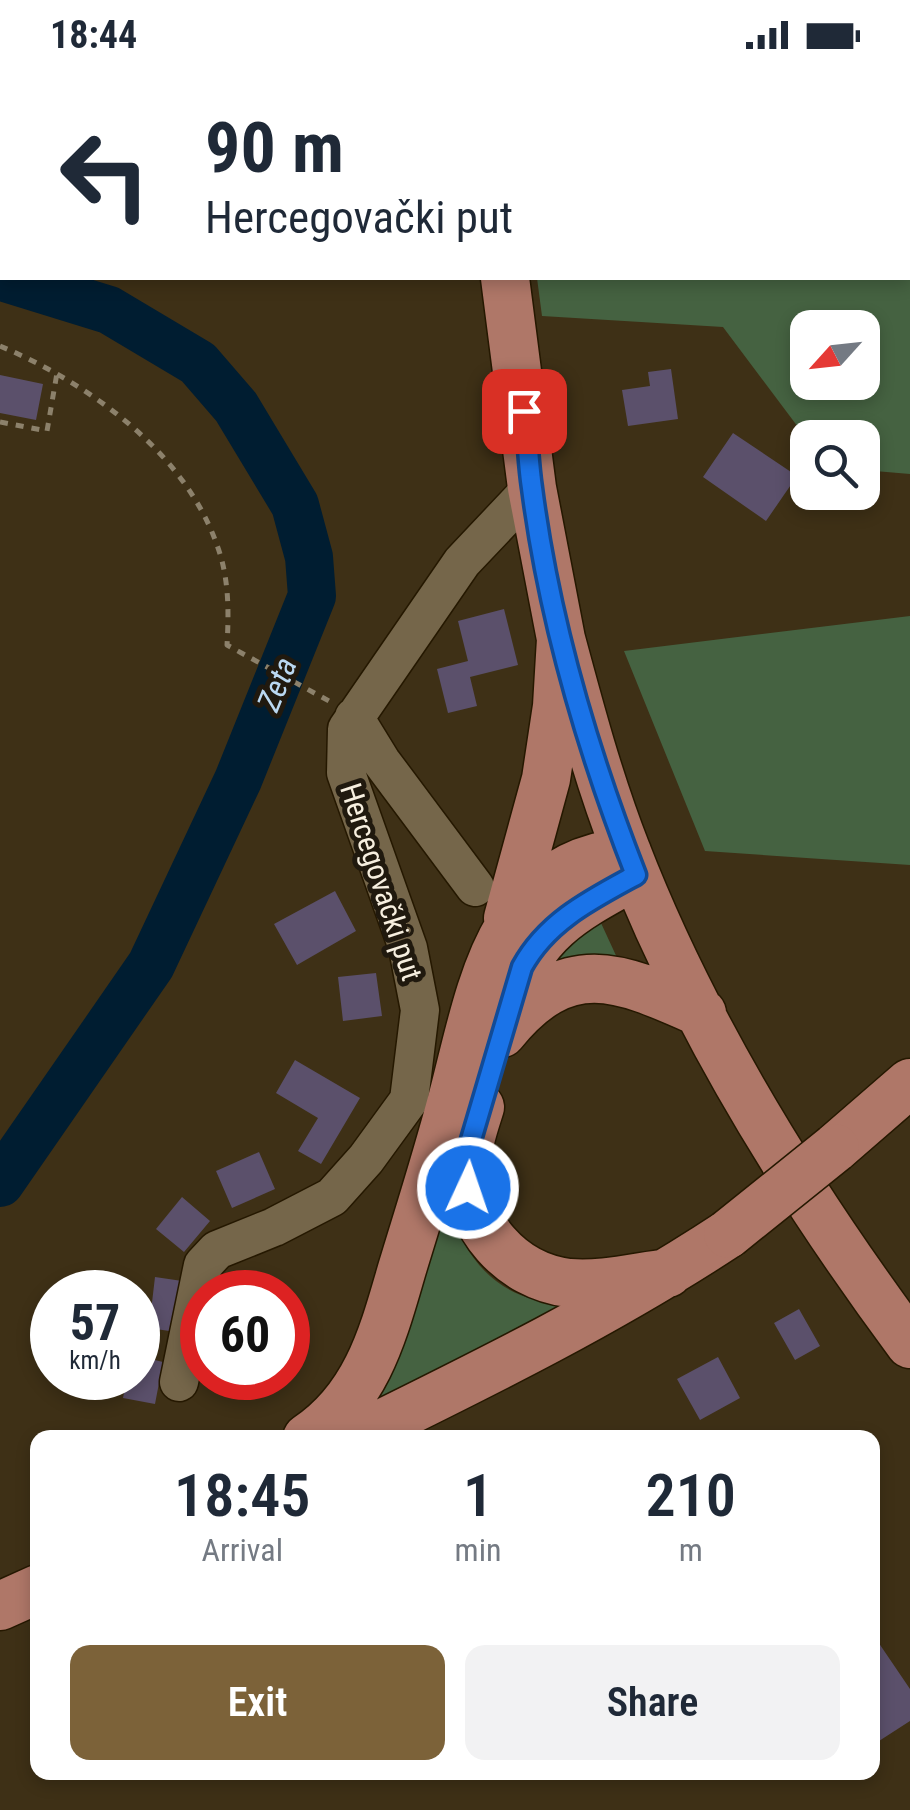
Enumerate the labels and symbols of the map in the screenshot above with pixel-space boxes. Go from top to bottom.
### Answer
north arrow [790,310,880,400]
pin [482,369,567,454]
water label: Zeta [249,652,305,717]
street label: Hercegovački put [333,779,430,985]
position arrow [416,1136,520,1240]
speed limit sign: 60 [180,1270,310,1400]

